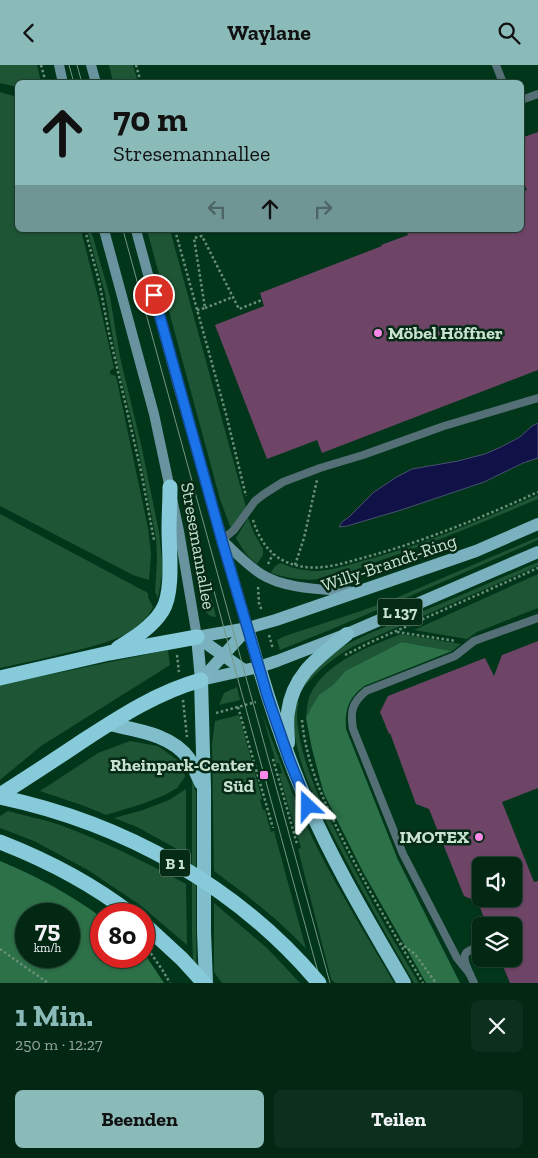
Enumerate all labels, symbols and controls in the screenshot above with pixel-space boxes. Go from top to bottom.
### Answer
icon: back [15,19,43,47]
text: Waylane [227,19,311,46]
icon: search [495,19,523,47]
text: 70 m [113,98,188,140]
icon: ahead [30,100,95,165]
text: Stresemannallee [113,140,270,167]
icon: left [203,195,231,223]
icon: ahead [256,195,284,223]
icon: right [309,195,337,223]
pin [133,274,175,316]
icon: arrive [140,281,168,309]
place label: Möbel Höffner [388,322,503,344]
marker: Möbel Höffner [372,327,384,339]
street label: Stresemannallee [176,481,220,611]
street label: Willy-Brandt-Ring [318,530,460,596]
road number: L 137 [378,599,422,625]
place label: Rheinpark-Center Süd [110,754,255,797]
marker: Rheinpark-Center Süd [258,769,270,781]
position arrow [281,779,333,831]
place label: IMOTEX [399,826,469,848]
marker: IMOTEX [473,831,485,843]
road number: B 1 [160,849,190,876]
map controls [472,857,522,967]
button: sound [472,857,522,907]
speed limit sign: 80 [90,903,155,968]
text: 75 [35,914,60,944]
button: layers [472,917,522,967]
text: km/h [34,941,61,955]
text: 1 Min. [15,998,93,1034]
button: close [471,1000,523,1052]
text: 250 m · 12:27 [15,1035,103,1054]
button: Beenden [15,1090,264,1148]
button: Teilen [274,1090,523,1148]

